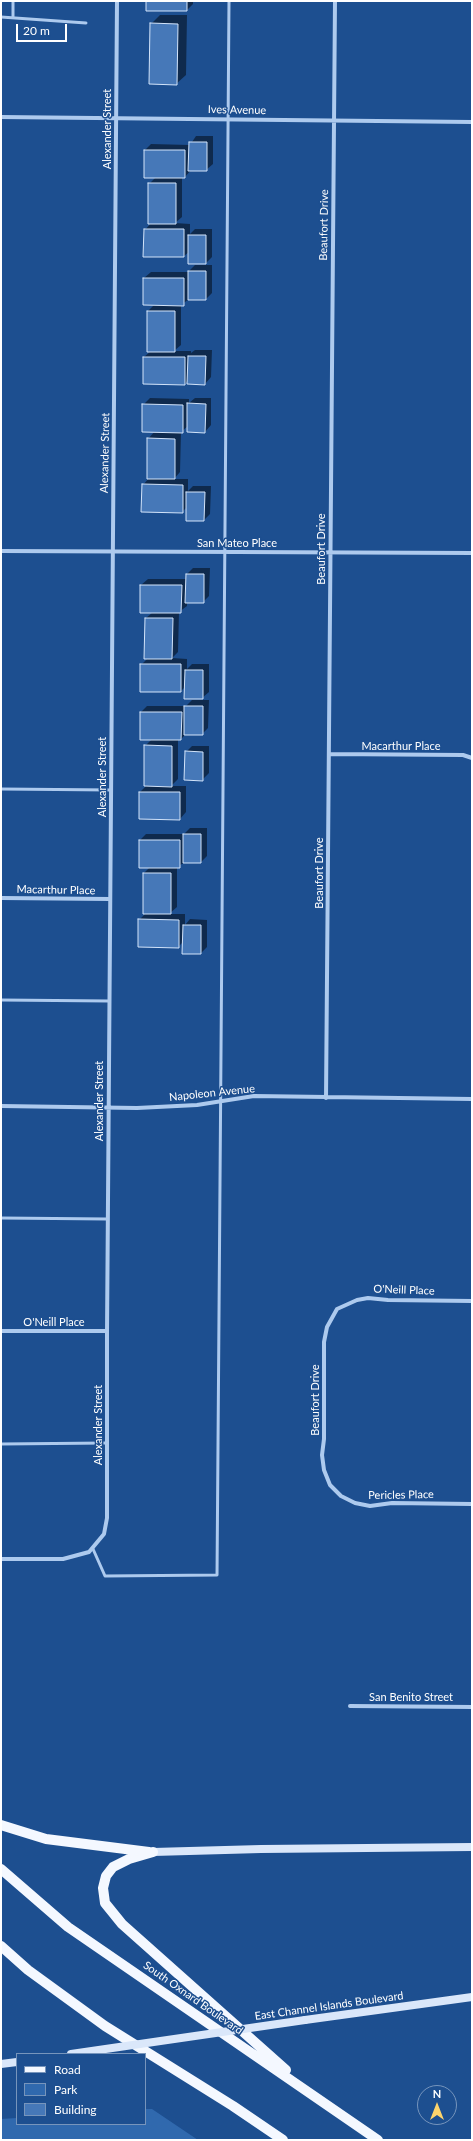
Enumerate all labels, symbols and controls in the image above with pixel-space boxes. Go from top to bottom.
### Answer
scale bar [18,16,69,42]
text: 20 m [23,23,50,38]
street label: Alexander Street [100,89,114,169]
street label: Ives Avenue [208,103,266,117]
street label: Beaufort Drive [317,189,331,261]
street label: Alexander Street [98,413,112,493]
street label: Beaufort Drive [314,513,328,585]
street label: San Mateo Place [197,536,277,550]
street label: Alexander Street [95,737,109,817]
street label: Macarthur Place [362,739,440,753]
street label: Beaufort Drive [312,837,326,909]
street label: Macarthur Place [16,883,96,897]
street label: Alexander Street [92,1061,106,1141]
street label: Napoleon Avenue [168,1082,256,1104]
street label: O'Neill Place [373,1282,435,1298]
street label: O'Neill Place [23,1315,85,1329]
street label: Beaufort Drive [308,1364,322,1436]
street label: Alexander Street [91,1385,105,1465]
street label: Pericles Place [368,1488,434,1502]
street label: San Benito Street [369,1690,453,1704]
street label: South Oxnard Boulevard [141,1959,245,2037]
street label: East Channel Islands Boulevard [254,1989,404,2023]
legend [16,2053,146,2125]
text: Road [54,2062,81,2077]
text: Park [54,2082,77,2097]
north arrow [417,2085,457,2125]
text: N [433,2087,441,2100]
text: Building [54,2102,97,2117]

